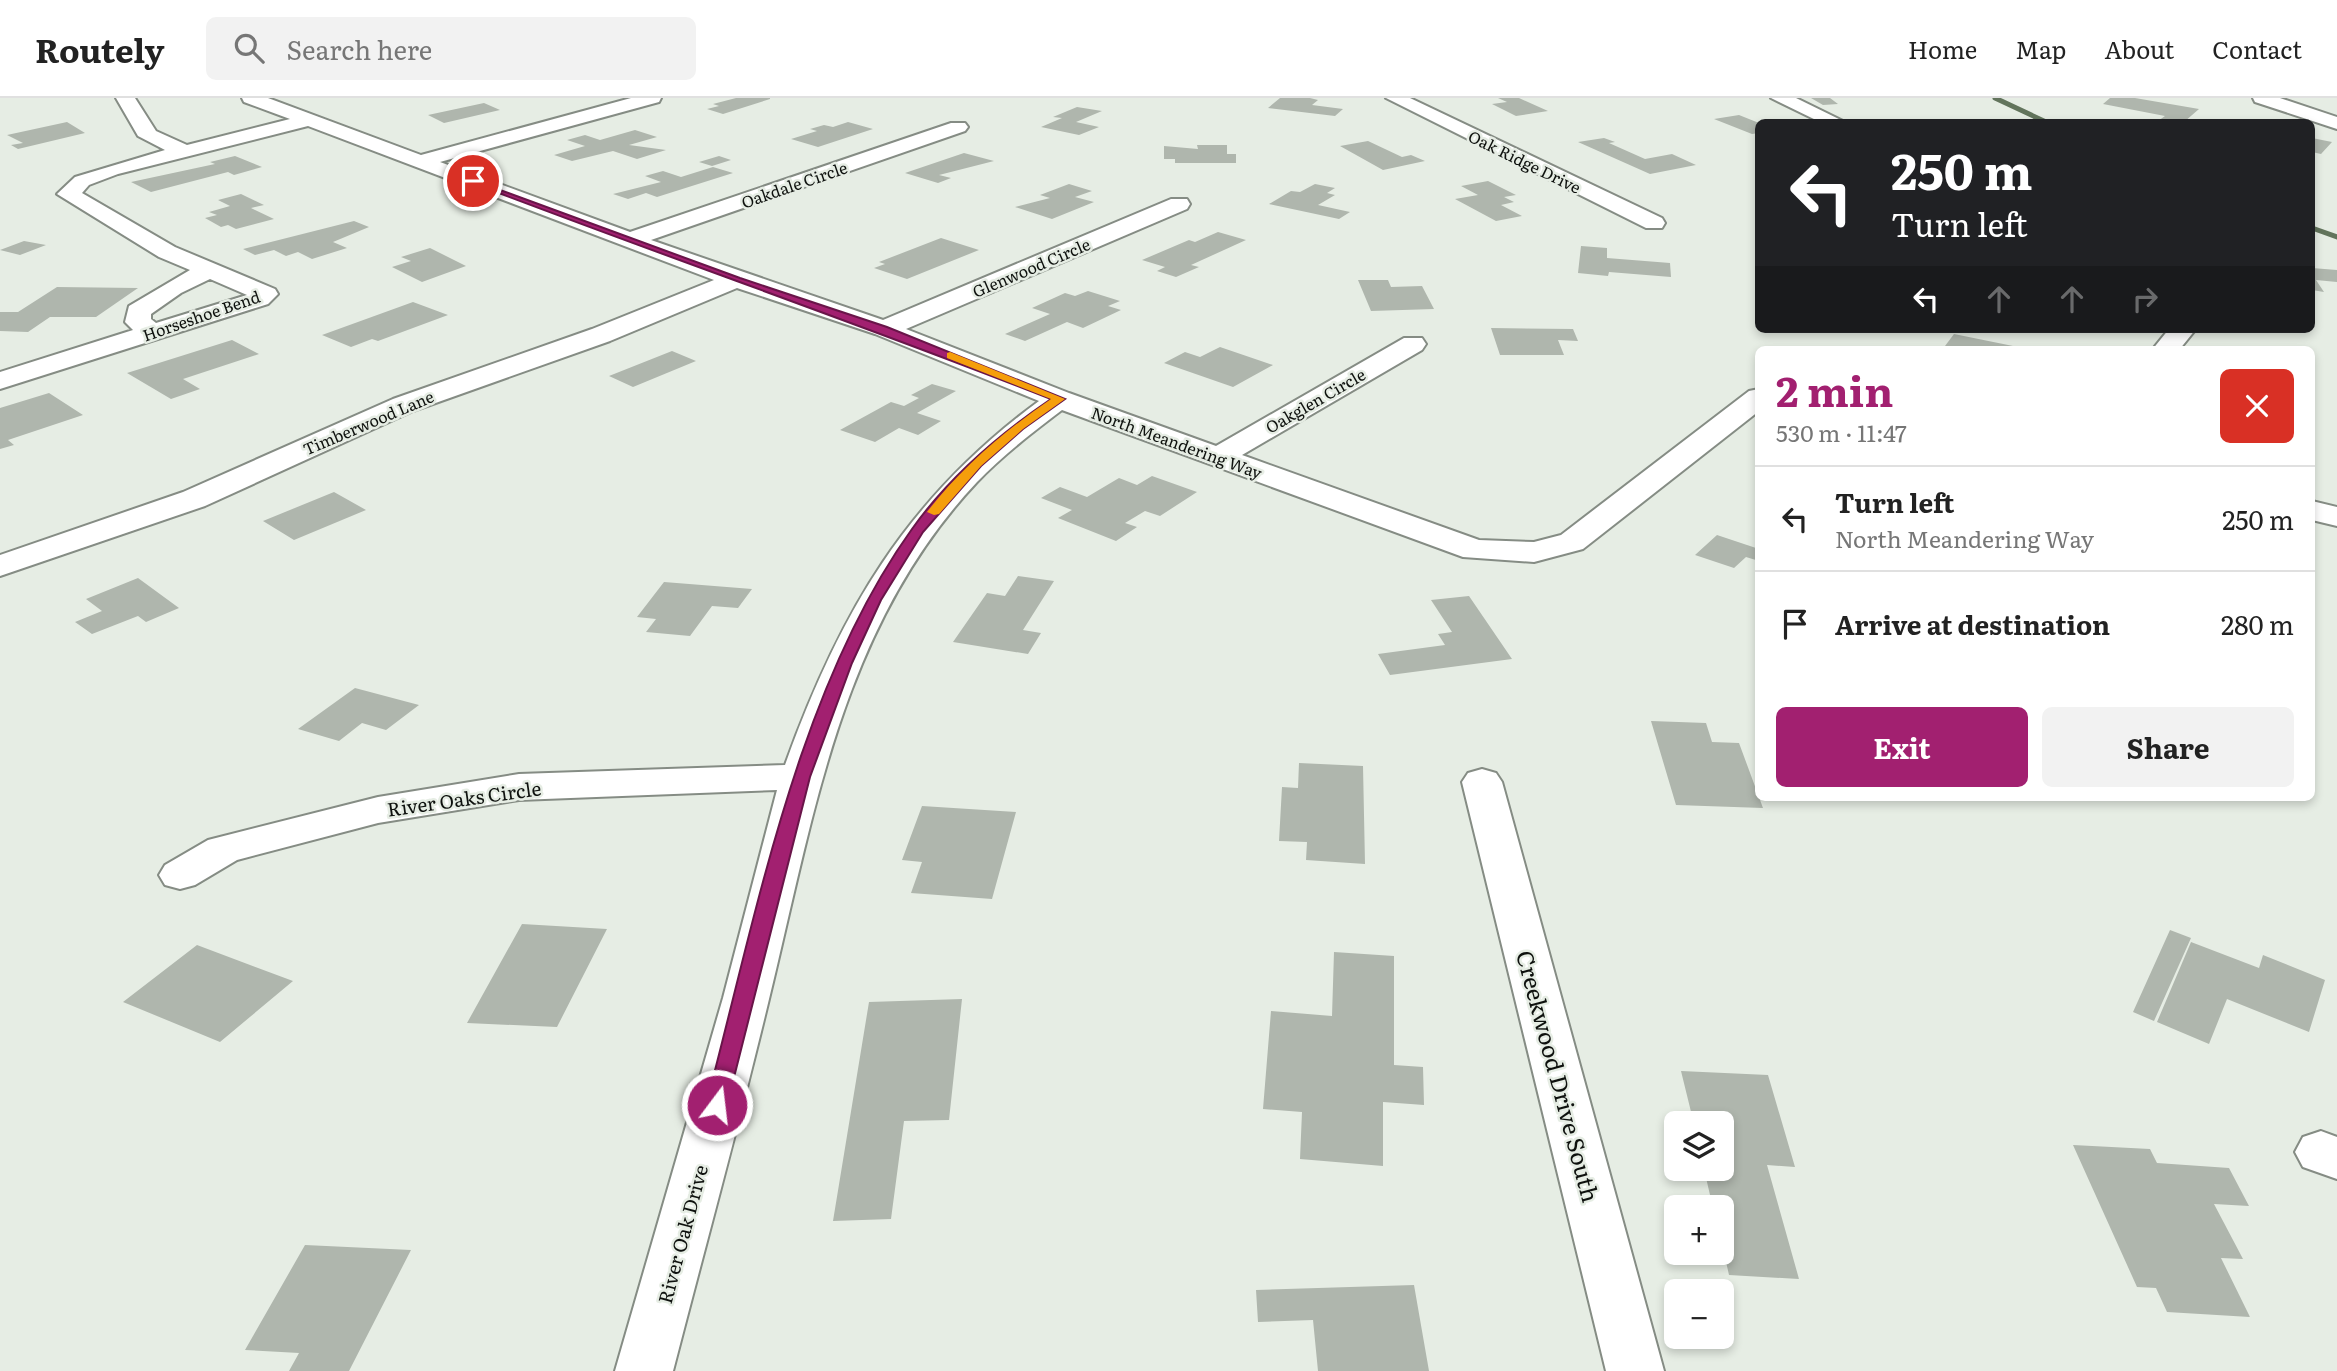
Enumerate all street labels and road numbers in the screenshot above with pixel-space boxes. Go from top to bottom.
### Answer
street label: Oak Ridge Drive [1465,123,1585,199]
street label: Oakdale Circle [738,155,850,213]
street label: Glenwood Circle [968,231,1094,303]
street label: Horseshoe Bend [139,284,263,346]
street label: Oakglen Circle [1261,362,1369,438]
street label: Timberwood Lane [299,384,437,460]
street label: North Meandering Way [1088,400,1266,484]
street label: River Oaks Circle [385,773,543,823]
street label: Creekwood Drive South [1509,946,1609,1206]
street label: River Oak Drive [650,1161,714,1307]

